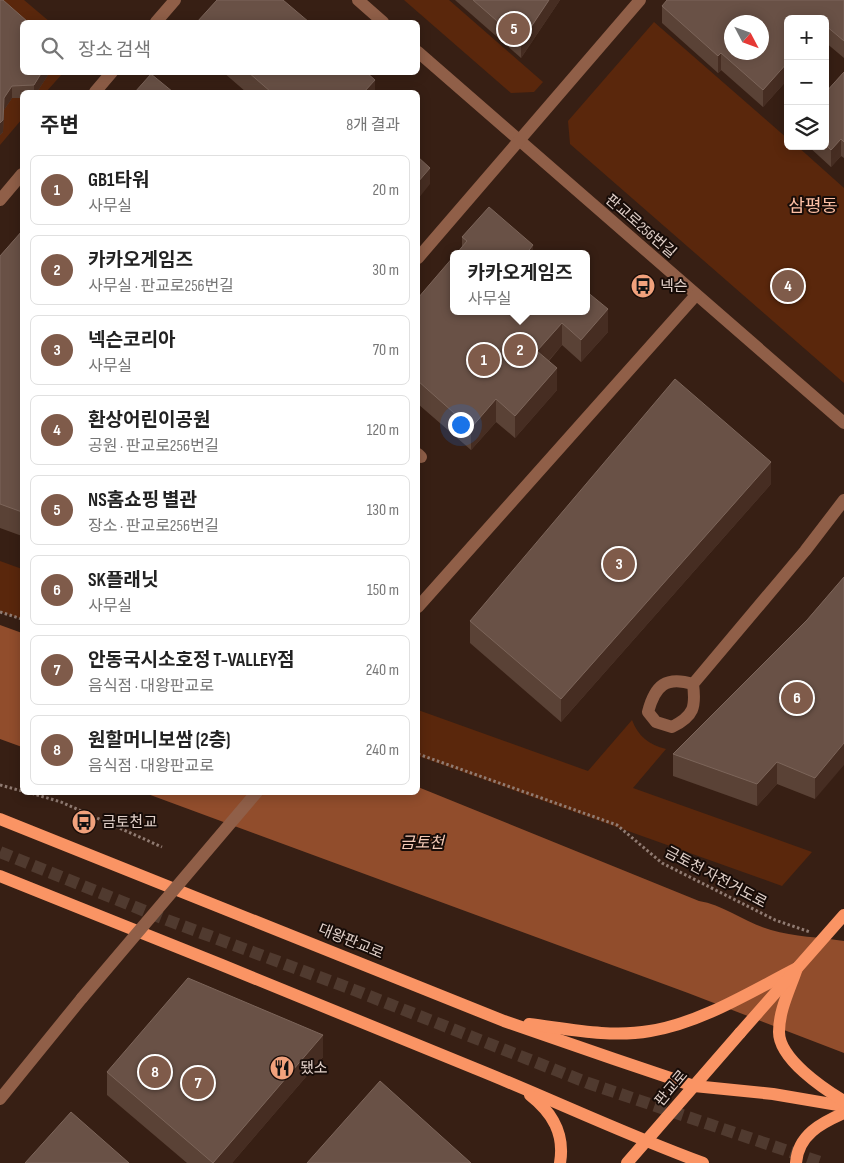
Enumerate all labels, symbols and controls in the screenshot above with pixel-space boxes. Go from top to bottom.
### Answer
pin: 5 [498,10,530,48]
north arrow [724,15,769,60]
map controls [784,15,829,150]
button: + [784,15,829,60]
search box [20,20,420,75]
icon: search [38,34,66,62]
text: 장소 검색 [78,39,151,62]
button: − [784,60,829,105]
button: layers [784,105,829,150]
text: 주변 [40,113,79,138]
text: 8개 결과 [346,116,400,135]
text: GB1타워 [88,169,149,192]
text: 1 [54,181,60,200]
text: 20 m [372,181,399,200]
street label: 판교로256번길 [601,190,680,262]
district label: 삼평동 [788,196,838,217]
text: 사무실 [88,197,132,216]
text: 카카오게임즈 [88,249,193,272]
popup [450,250,590,315]
text: 2 [53,261,61,280]
text: 30 m [372,261,399,280]
text: 카카오게임즈 [468,262,572,285]
pin: 4 [772,267,804,305]
bus stop icon: 넥슨 [630,273,656,299]
text: 사무실 · 판교로256번길 [88,277,234,296]
place label: 넥슨 [660,277,688,296]
text: 사무실 [468,290,512,309]
text: 넥슨코리아 [88,329,175,352]
pin: 2 [504,331,536,369]
text: 3 [53,341,61,360]
text: 70 m [373,341,399,360]
pin: 1 [468,341,500,379]
text: 사무실 [88,357,132,376]
text: 환상어린이공원 [88,409,210,432]
your location [448,412,474,438]
text: 4 [53,421,61,440]
text: 120 m [367,421,399,440]
text: 공원 · 판교로256번길 [88,437,219,456]
text: NS홈쇼핑 별관 [88,489,197,512]
text: 5 [53,501,61,520]
text: 130 m [367,501,399,520]
text: 장소 · 판교로256번길 [88,517,219,536]
pin: 3 [603,545,635,583]
text: SK플래닛 [88,569,158,592]
text: 6 [53,581,61,600]
text: 150 m [367,581,399,600]
text: 사무실 [88,597,132,616]
text: 안동국시소호정 T-VALLEY점 [88,649,295,672]
text: 7 [54,661,60,680]
text: 240 m [366,661,399,680]
text: 음식점 · 대왕판교로 [88,677,214,696]
pin: 6 [781,679,813,717]
text: 원할머니보쌈 (2층) [88,729,230,752]
text: 8 [53,741,61,760]
text: 240 m [366,741,399,760]
text: 음식점 · 대왕판교로 [88,757,214,776]
bus stop icon: 금토천교 [71,809,97,835]
place label: 금토천교 [102,813,157,832]
water label: 금토천 [400,834,446,853]
street label: 금토천 자전거도로 [662,843,770,912]
street label: 대왕판교로 [315,920,386,963]
pin: 8 [139,1053,171,1091]
restaurant icon: 됐소 [269,1055,295,1081]
place label: 됐소 [300,1059,328,1078]
pin: 7 [182,1064,214,1102]
street label: 판교로 [651,1066,692,1110]

